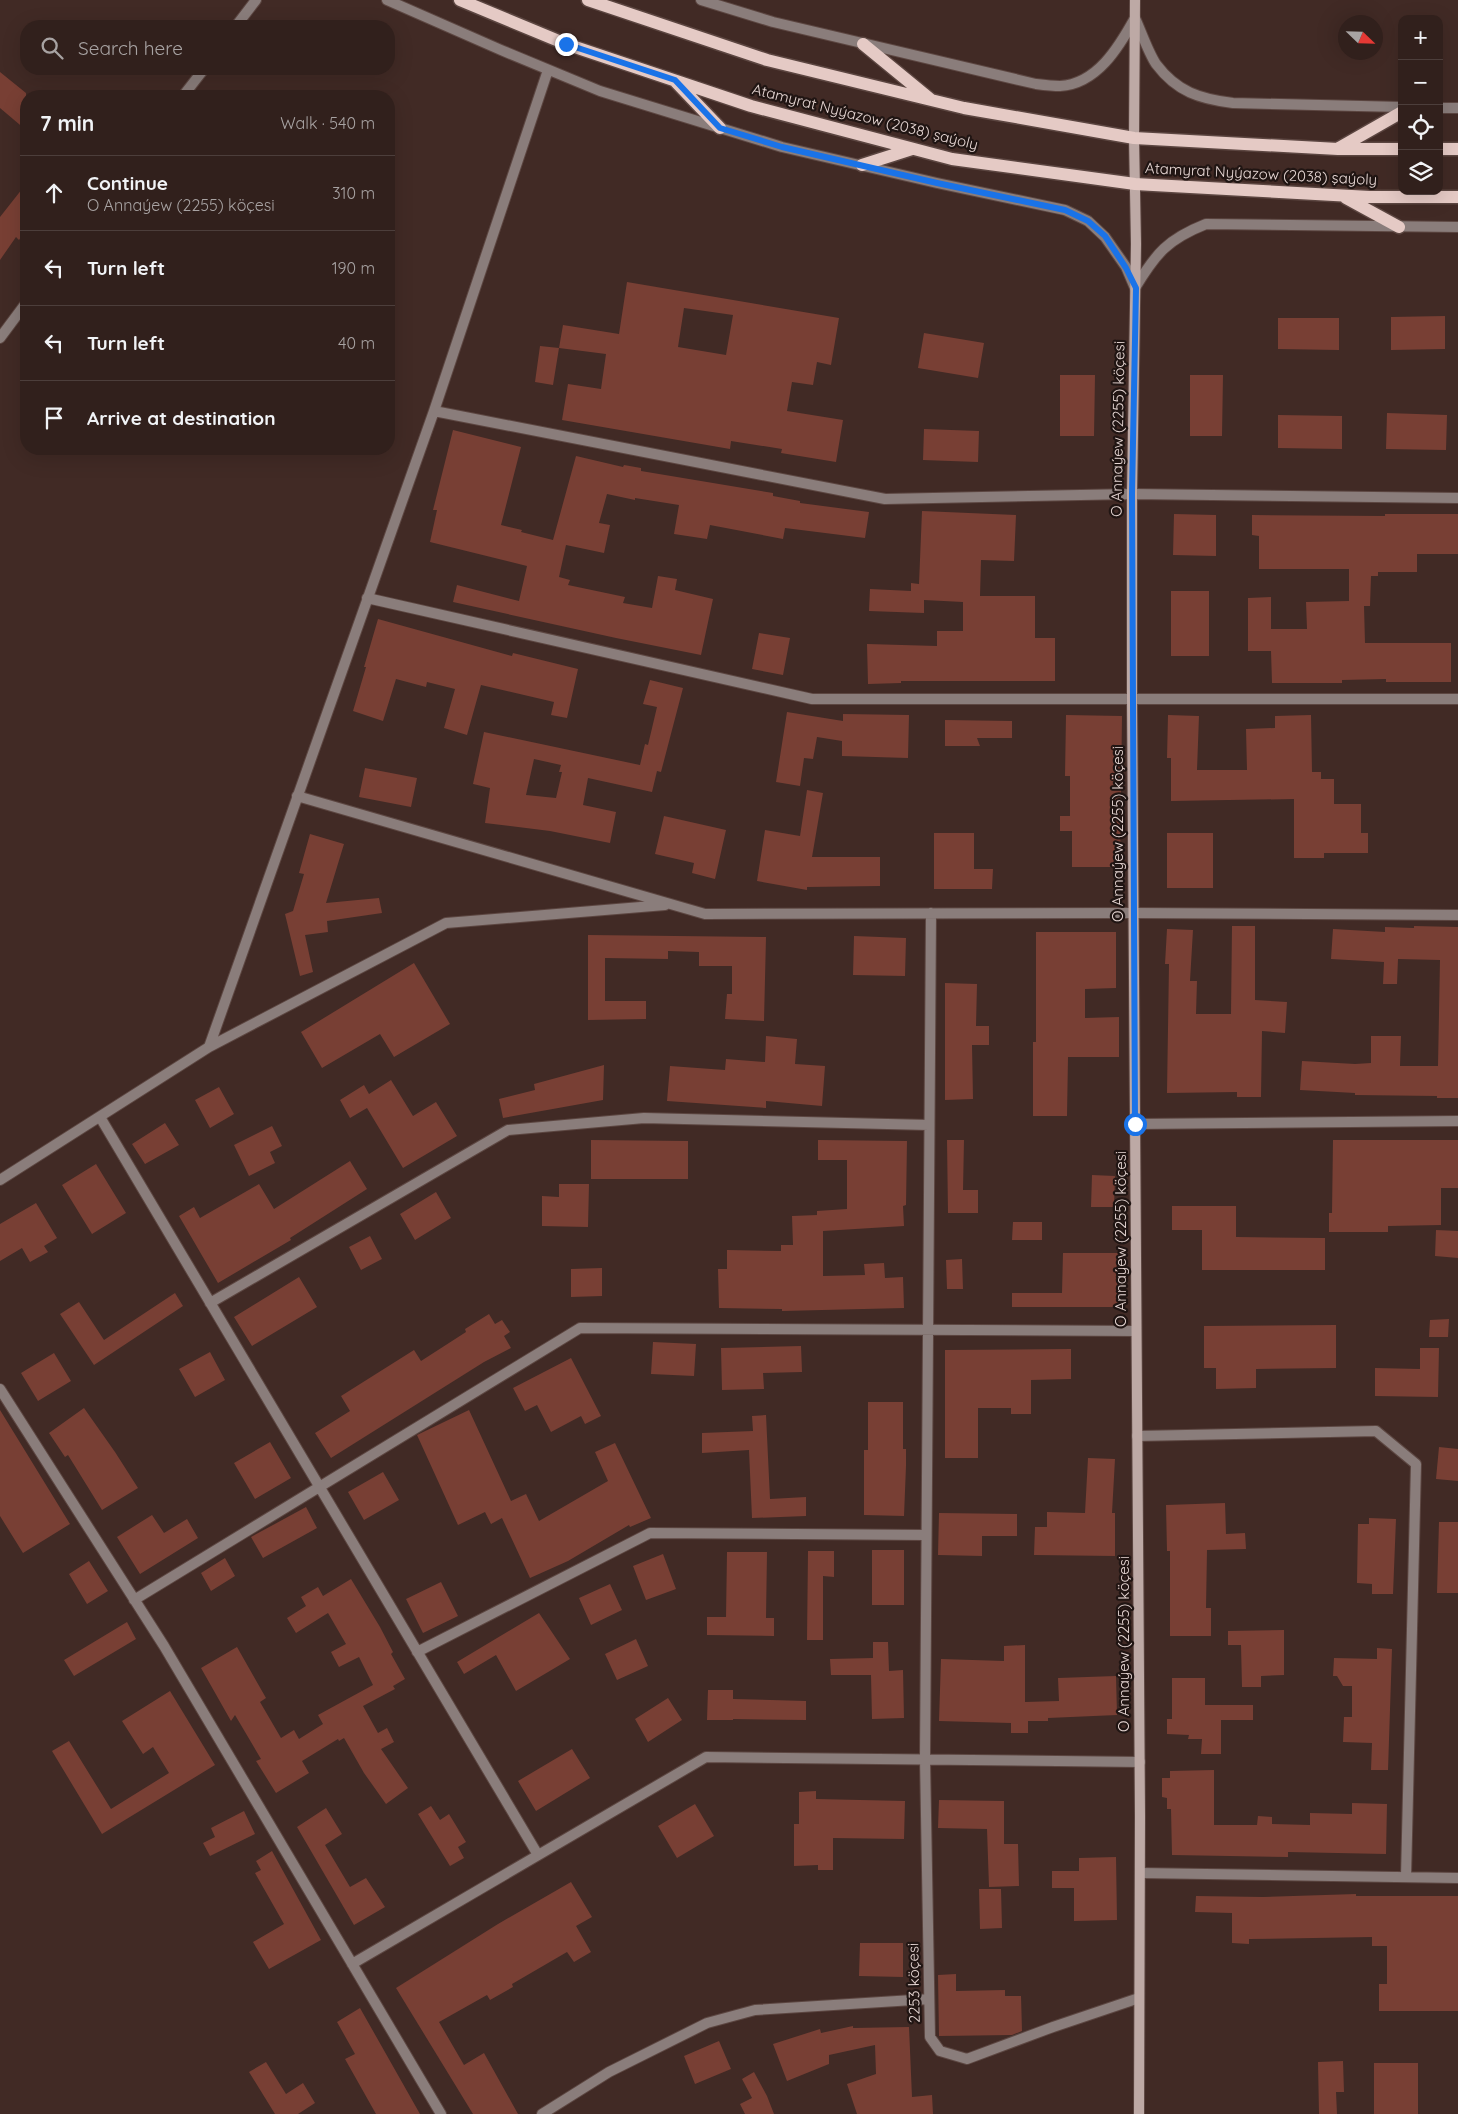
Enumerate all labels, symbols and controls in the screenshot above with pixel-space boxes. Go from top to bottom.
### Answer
north arrow [1338,15,1383,60]
map controls [1398,15,1443,195]
button: + [1398,15,1443,60]
search box [20,20,395,75]
route end [555,33,578,56]
icon: search [38,34,66,62]
text: Search here [78,36,183,60]
button: − [1398,60,1443,105]
street label: Atamyrat Nyýazow (2038) şaýoly [750,79,980,154]
button: locate [1398,105,1443,150]
text: 7 min [40,110,94,136]
text: Walk · 540 m [280,113,375,133]
button: layers [1398,150,1443,195]
street label: Atamyrat Nyýazow (2038) şaýoly [1145,158,1377,189]
text: Continue [87,171,168,195]
icon: ahead [40,179,68,207]
text: 310 m [332,183,375,203]
text: O Annaýew (2255) köçesi [87,195,275,215]
icon: left [40,254,68,282]
text: Turn left [87,256,165,280]
text: 190 m [332,258,375,278]
icon: left [40,329,68,357]
text: Turn left [87,331,165,355]
text: 40 m [338,333,375,353]
street label: O Annaýew (2255) köçesi [1106,341,1129,517]
icon: arrive [40,404,68,432]
text: Arrive at destination [87,406,276,430]
street label: O Annaýew (2255) köçesi [1108,746,1127,922]
route start [1124,1113,1147,1136]
street label: O Annaýew (2255) köçesi [1111,1151,1130,1327]
street label: O Annaýew (2255) köçesi [1114,1556,1133,1732]
street label: 2253 köçesi [903,1943,924,2023]

